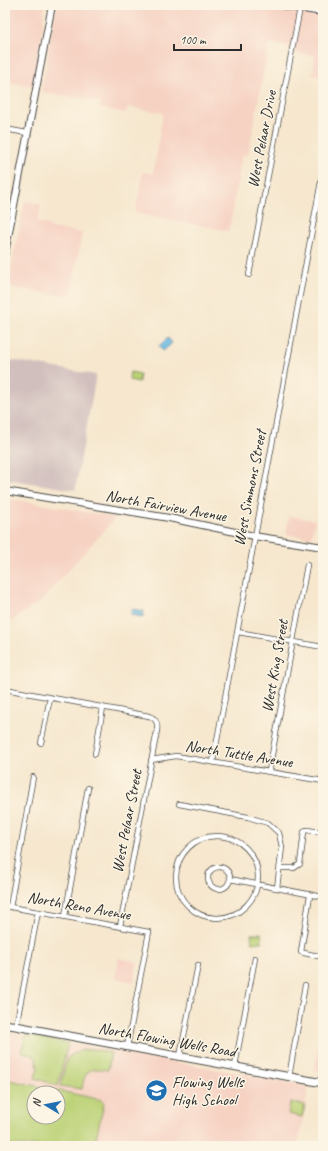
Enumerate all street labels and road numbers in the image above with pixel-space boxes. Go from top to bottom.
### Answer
street label: West Pelaar Drive [243,87,282,189]
street label: West Simmons Street [229,426,272,547]
street label: North Fairview Avenue [104,486,230,527]
street label: West King Street [257,617,293,714]
street label: North Tuttle Avenue [184,736,296,773]
street label: West Pelaar Street [107,766,147,874]
street label: North Reno Avenue [26,887,134,925]
street label: North Flowing Wells Road [97,1018,240,1062]

